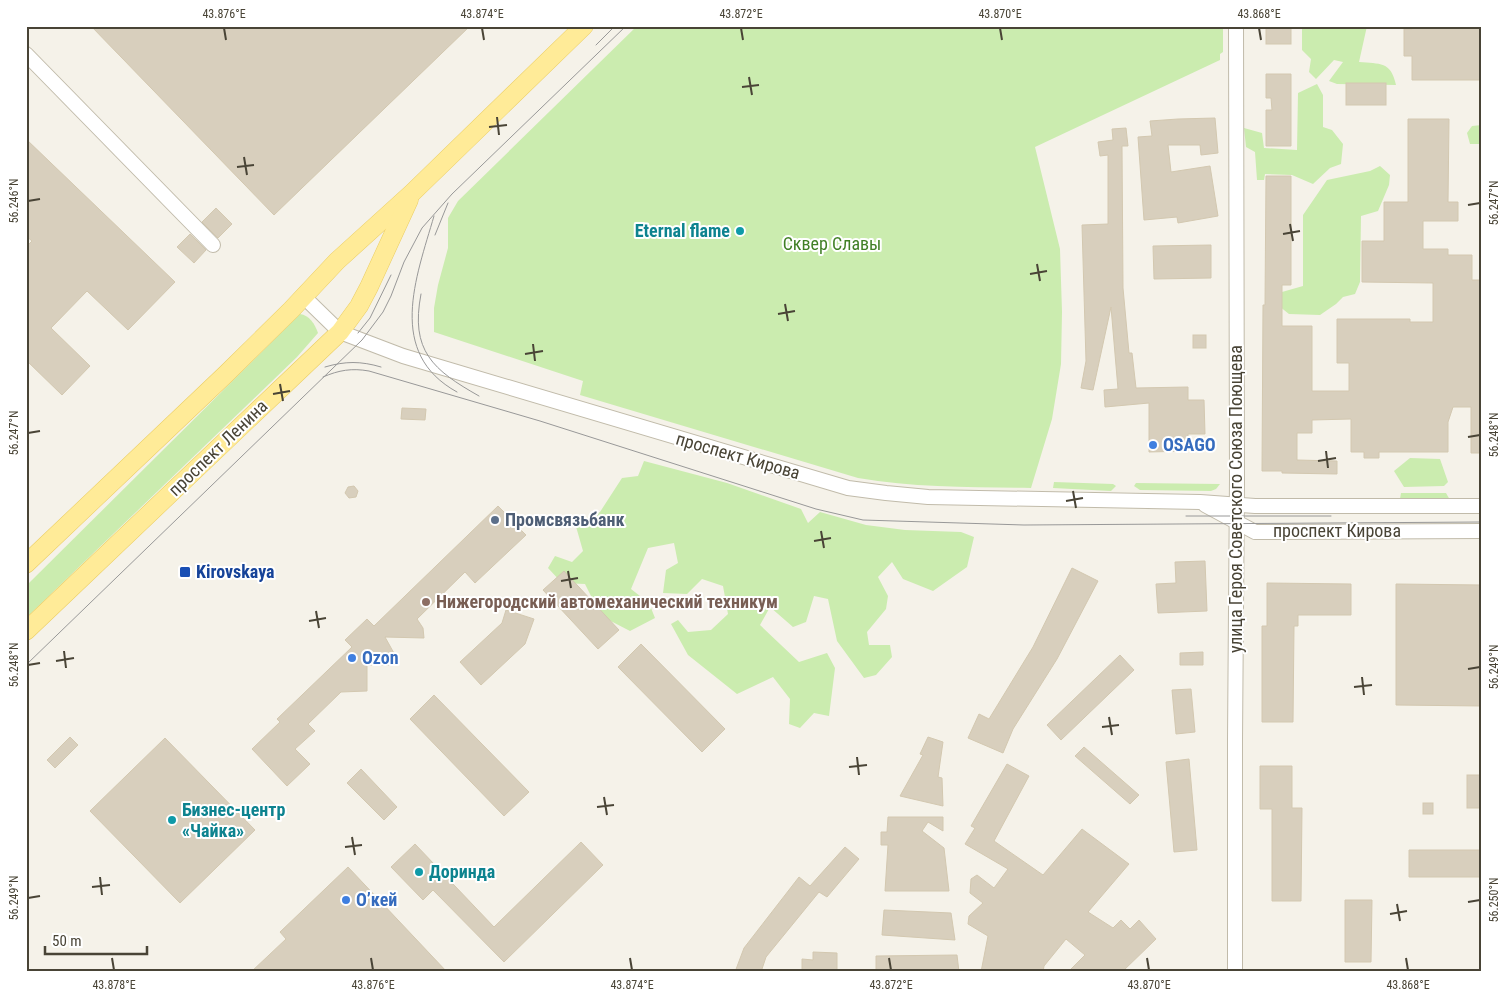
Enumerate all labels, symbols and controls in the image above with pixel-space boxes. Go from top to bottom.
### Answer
text: 43.876°E [202,7,246,21]
text: 43.874°E [460,7,504,21]
text: 43.872°E [719,7,763,21]
text: 43.870°E [978,7,1022,21]
text: 43.868°E [1237,7,1281,21]
text: 56.246°N [7,179,21,223]
text: 56.247°N [1487,181,1501,225]
place label: Eternal flame [635,220,730,241]
marker: Eternal flame [734,225,746,237]
park label: Сквер Славы [783,233,881,254]
street label: улица Героя Советского Союза Поющева [1225,345,1246,653]
street label: проспект Ленина [164,395,271,500]
text: 56.247°N [7,411,21,455]
text: 56.248°N [1487,413,1501,457]
street label: проспект Кирова [674,428,803,483]
place label: OSAGO [1163,434,1216,455]
marker: OSAGO [1147,439,1159,451]
place label: Промсвязьбанк [505,509,625,530]
marker: Промсвязьбанк [489,514,501,526]
street label: проспект Кирова [1273,520,1401,541]
place label: Kirovskaya [196,561,275,582]
marker: Kirovskaya [178,565,192,579]
place label: Нижегородский автомеханический техникум [436,591,778,612]
marker: Нижегородский автомеханический техникум [420,596,432,608]
text: 56.248°N [7,643,21,687]
text: 56.249°N [1487,645,1501,689]
place label: Ozon [362,647,399,668]
marker: Ozon [346,652,358,664]
place label: Бизнес-центр «Чайка» [182,799,285,841]
marker: Бизнес-центр «Чайка» [166,814,178,826]
place label: Доринда [429,861,495,882]
marker: Доринда [413,866,425,878]
text: 56.249°N [7,876,21,920]
text: 56.250°N [1487,878,1501,922]
place label: О’кей [356,889,397,910]
marker: О’кей [340,894,352,906]
scale bar [45,923,148,955]
text: 50 m [52,932,82,950]
text: 43.878°E [92,978,136,992]
text: 43.876°E [351,978,395,992]
text: 43.874°E [610,978,654,992]
text: 43.872°E [869,978,913,992]
text: 43.870°E [1127,978,1171,992]
text: 43.868°E [1386,978,1430,992]

